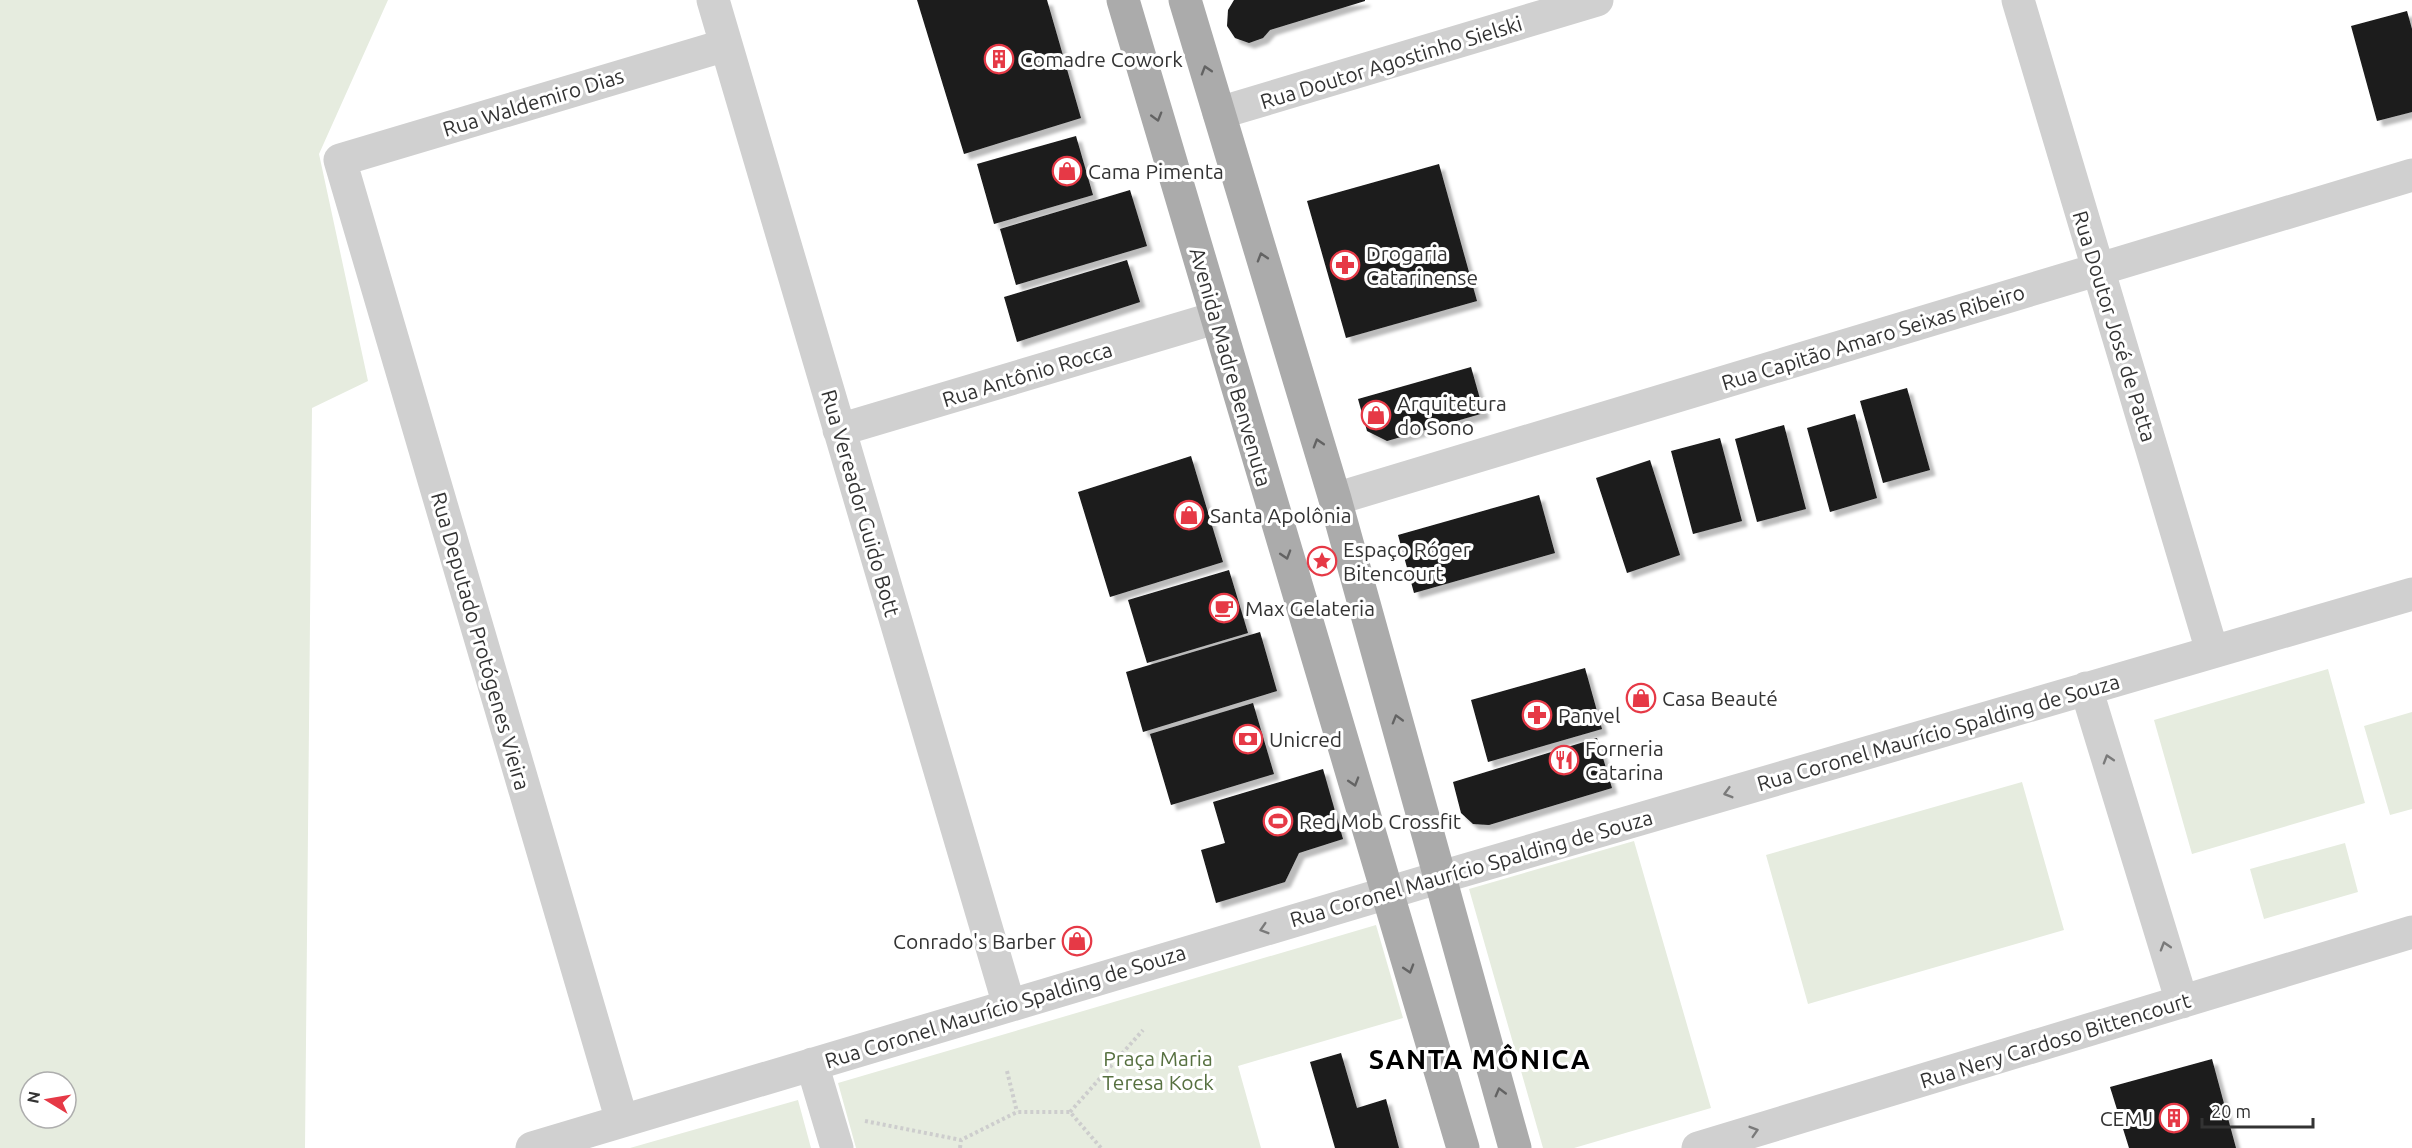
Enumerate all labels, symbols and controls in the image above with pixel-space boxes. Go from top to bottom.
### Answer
street label: Rua Doutor Agostinho Sielski [1257,11,1525,113]
building icon: Comadre Cowork [983,43,1015,75]
place label: Comadre Cowork [1020,47,1183,71]
street label: Rua Waldemiro Dias [440,63,626,141]
one-way arrow [1201,65,1213,76]
one-way arrow [1150,111,1162,121]
shop icon: Cama Pimenta [1051,155,1083,187]
place label: Cama Pimenta [1088,159,1224,183]
street label: Rua Doutor José de Patta [2068,208,2162,444]
place label: Drogaria Catarinense [1366,241,1478,289]
street label: Avenida Madre Benvenuta [1185,245,1277,489]
pharmacy icon: Drogaria Catarinense [1329,249,1361,281]
one-way arrow [1257,252,1269,263]
street label: Rua Capitão Amaro Seixas Ribeiro [1718,279,2028,395]
street label: Rua Antônio Rocca [939,337,1115,411]
street label: Rua Vereador Guido Bott [817,387,905,619]
place label: Arquitetura do Sono [1397,391,1507,439]
shop icon: Arquitetura do Sono [1360,399,1392,431]
one-way arrow [1313,438,1325,449]
street label: Rua Deputado Protógenes Vieira [427,489,535,793]
shop icon: Santa Apolônia [1173,499,1205,531]
place label: Santa Apolônia [1210,503,1352,527]
place label: Espaço Róger Bitencourt [1343,537,1471,585]
place icon: Espaço Róger Bitencourt [1306,545,1338,577]
one-way arrow [1279,549,1291,560]
cafe icon: Max Gelateria [1208,592,1240,624]
place label: Max Gelateria [1245,596,1375,620]
street label: Rua Coronel Maurício Spalding de Souza [1754,669,2122,795]
shop icon: Casa Beauté [1625,682,1657,714]
place label: Casa Beauté [1662,686,1778,710]
pharmacy icon: Panvel [1521,699,1553,731]
place label: Panvel [1558,703,1620,727]
one-way arrow [1392,714,1404,725]
bank icon: Unicred [1232,723,1264,755]
place label: Unicred [1269,727,1342,751]
place label: Forneria Catarina [1585,736,1664,784]
restaurant icon: Forneria Catarina [1548,744,1580,776]
one-way arrow [2103,754,2115,765]
one-way arrow [1347,776,1359,787]
one-way arrow [1723,786,1734,798]
sports icon: Red Mob Crossfit [1262,805,1294,837]
street label: Rua Coronel Maurício Spalding de Souza [1287,805,1655,931]
place label: Red Mob Crossfit [1299,809,1461,833]
one-way arrow [1259,922,1270,934]
shop icon: Conrado's Barber [1061,925,1093,957]
place label: Conrado's Barber [893,929,1056,953]
street label: Rua Coronel Maurício Spalding de Souza [822,940,1188,1072]
one-way arrow [2160,941,2172,951]
one-way arrow [1402,963,1414,974]
street label: Rua Nery Cardoso Bittencourt [1917,987,2193,1093]
district label: SANTA MÔNICA [1369,1043,1591,1074]
park label: Praça Maria Teresa Kock [1102,1046,1214,1094]
north arrow [18,1070,78,1130]
one-way arrow [1495,1087,1507,1098]
text: N [23,1090,43,1105]
scale bar [2202,1091,2313,1129]
text: 20 m [2211,1101,2251,1121]
building icon: CEMJ [2158,1102,2190,1134]
place label: CEMJ [2100,1106,2153,1130]
one-way arrow [1748,1126,1759,1138]

